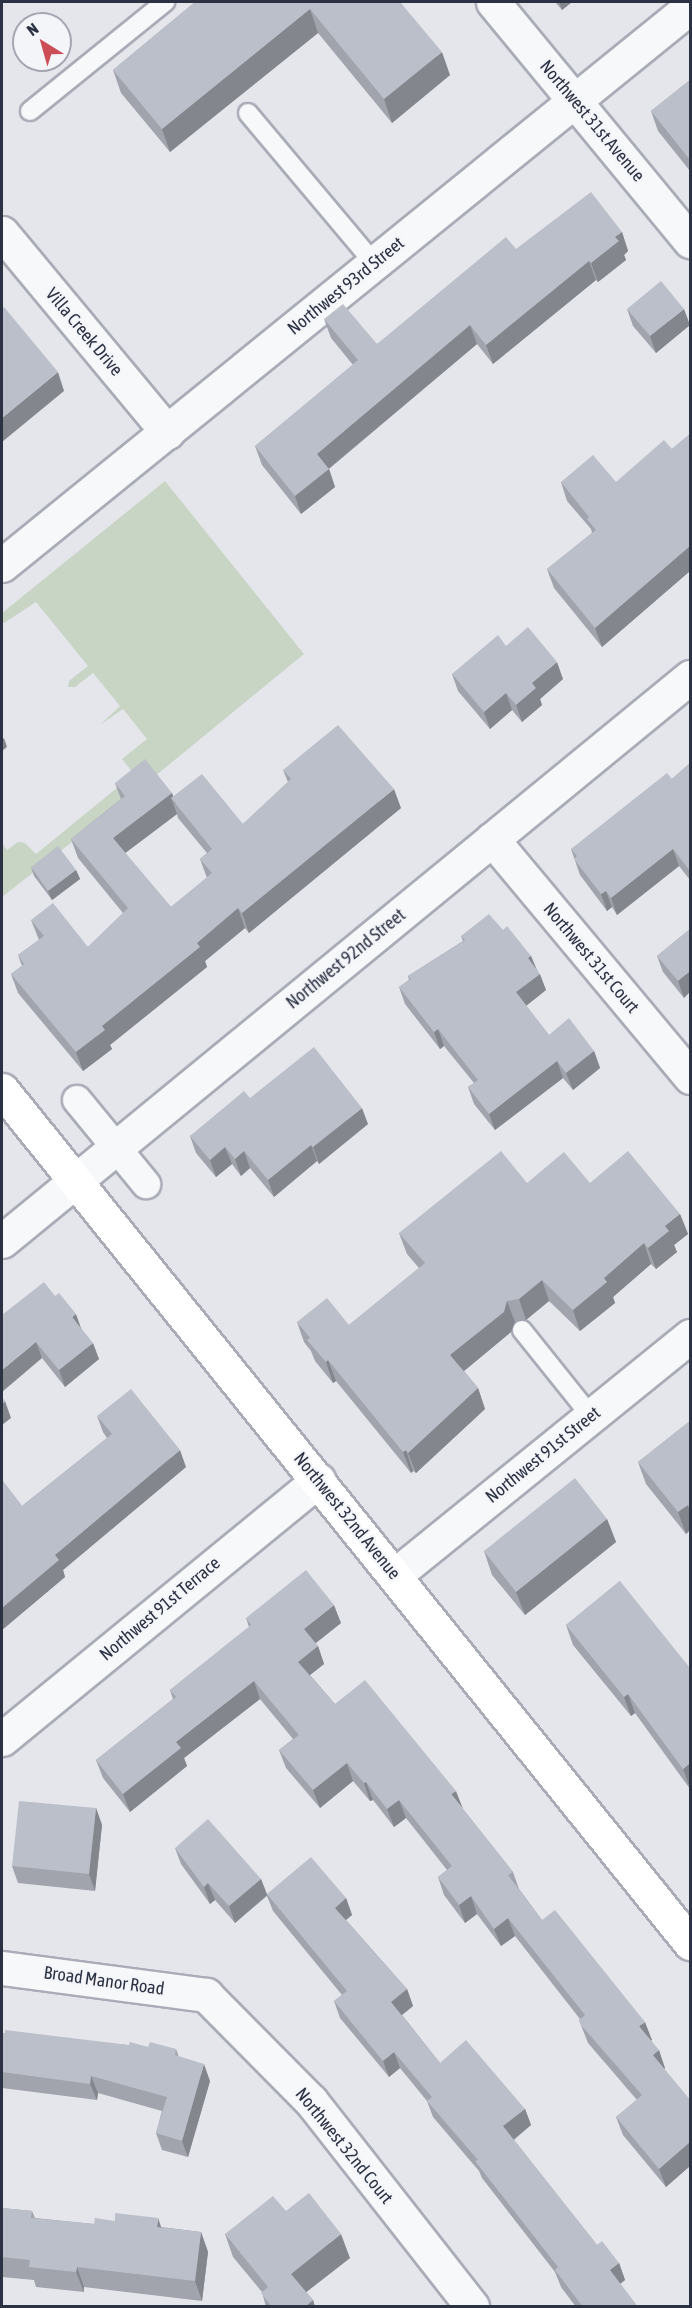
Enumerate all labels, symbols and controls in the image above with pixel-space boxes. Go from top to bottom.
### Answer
north arrow [12,12,72,72]
text: N [23,19,42,39]
street label: Northwest 31st Avenue [535,56,649,186]
street label: Northwest 93rd Street [283,232,409,340]
street label: Villa Creek Drive [41,284,127,380]
street label: Northwest 31st Court [539,898,643,1018]
street label: Northwest 92nd Street [282,904,410,1014]
street label: Northwest 91st Street [481,1402,605,1508]
street label: Northwest 32nd Avenue [289,1448,405,1584]
street label: Northwest 91st Terrace [96,1552,224,1666]
street label: Broad Manor Road [42,1962,166,2000]
street label: Northwest 32nd Court [291,2084,397,2208]

